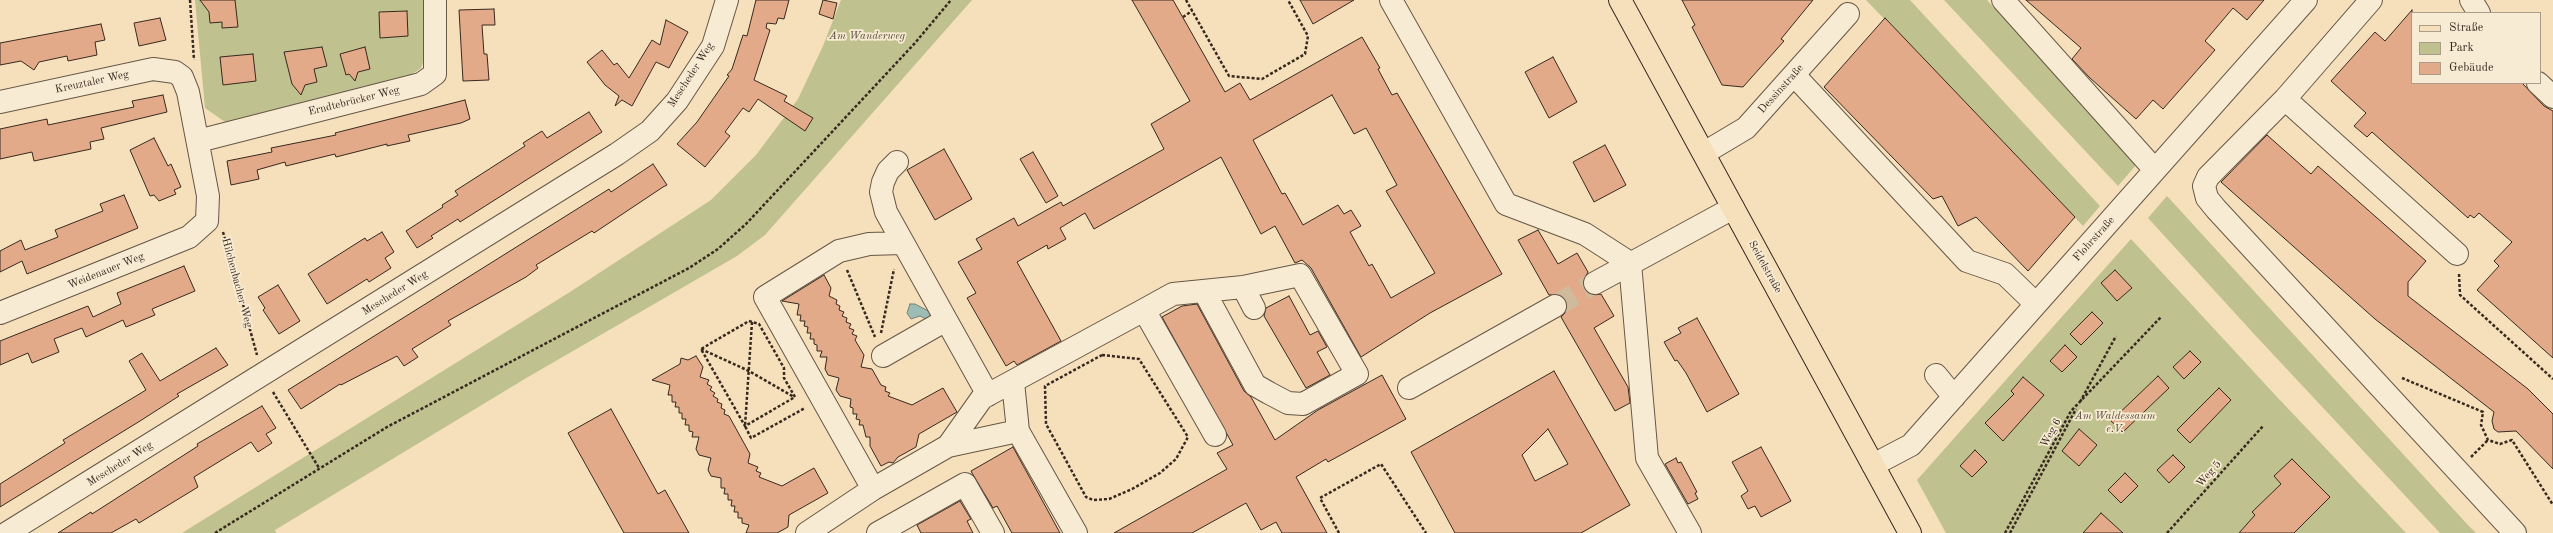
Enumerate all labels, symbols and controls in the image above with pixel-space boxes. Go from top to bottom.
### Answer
legend [2411,12,2541,84]
text: Straße [2449,22,2483,34]
park label: Am Wanderweg [829,29,905,43]
street label: Mescheder Weg [665,40,717,110]
text: Park [2449,42,2474,54]
street label: Dessinstraße [1756,62,1806,116]
text: Gebäude [2449,62,2493,74]
street label: Kreuztaler Weg [54,68,130,96]
street label: Erndtebrücker Weg [307,83,401,119]
street label: Flohrstraße [2070,214,2118,264]
street label: Hilchenbacher Weg [219,237,255,329]
street label: Seidelstraße [1745,238,1785,296]
street label: Weidenauer Weg [66,250,146,292]
street label: Mescheder Weg [360,268,430,318]
park label: Am Waldessaum e.V. [2075,409,2155,435]
street label: Weg 6 [2038,416,2064,450]
street label: Mescheder Weg [85,439,155,489]
street label: Weg 5 [2194,458,2224,490]

